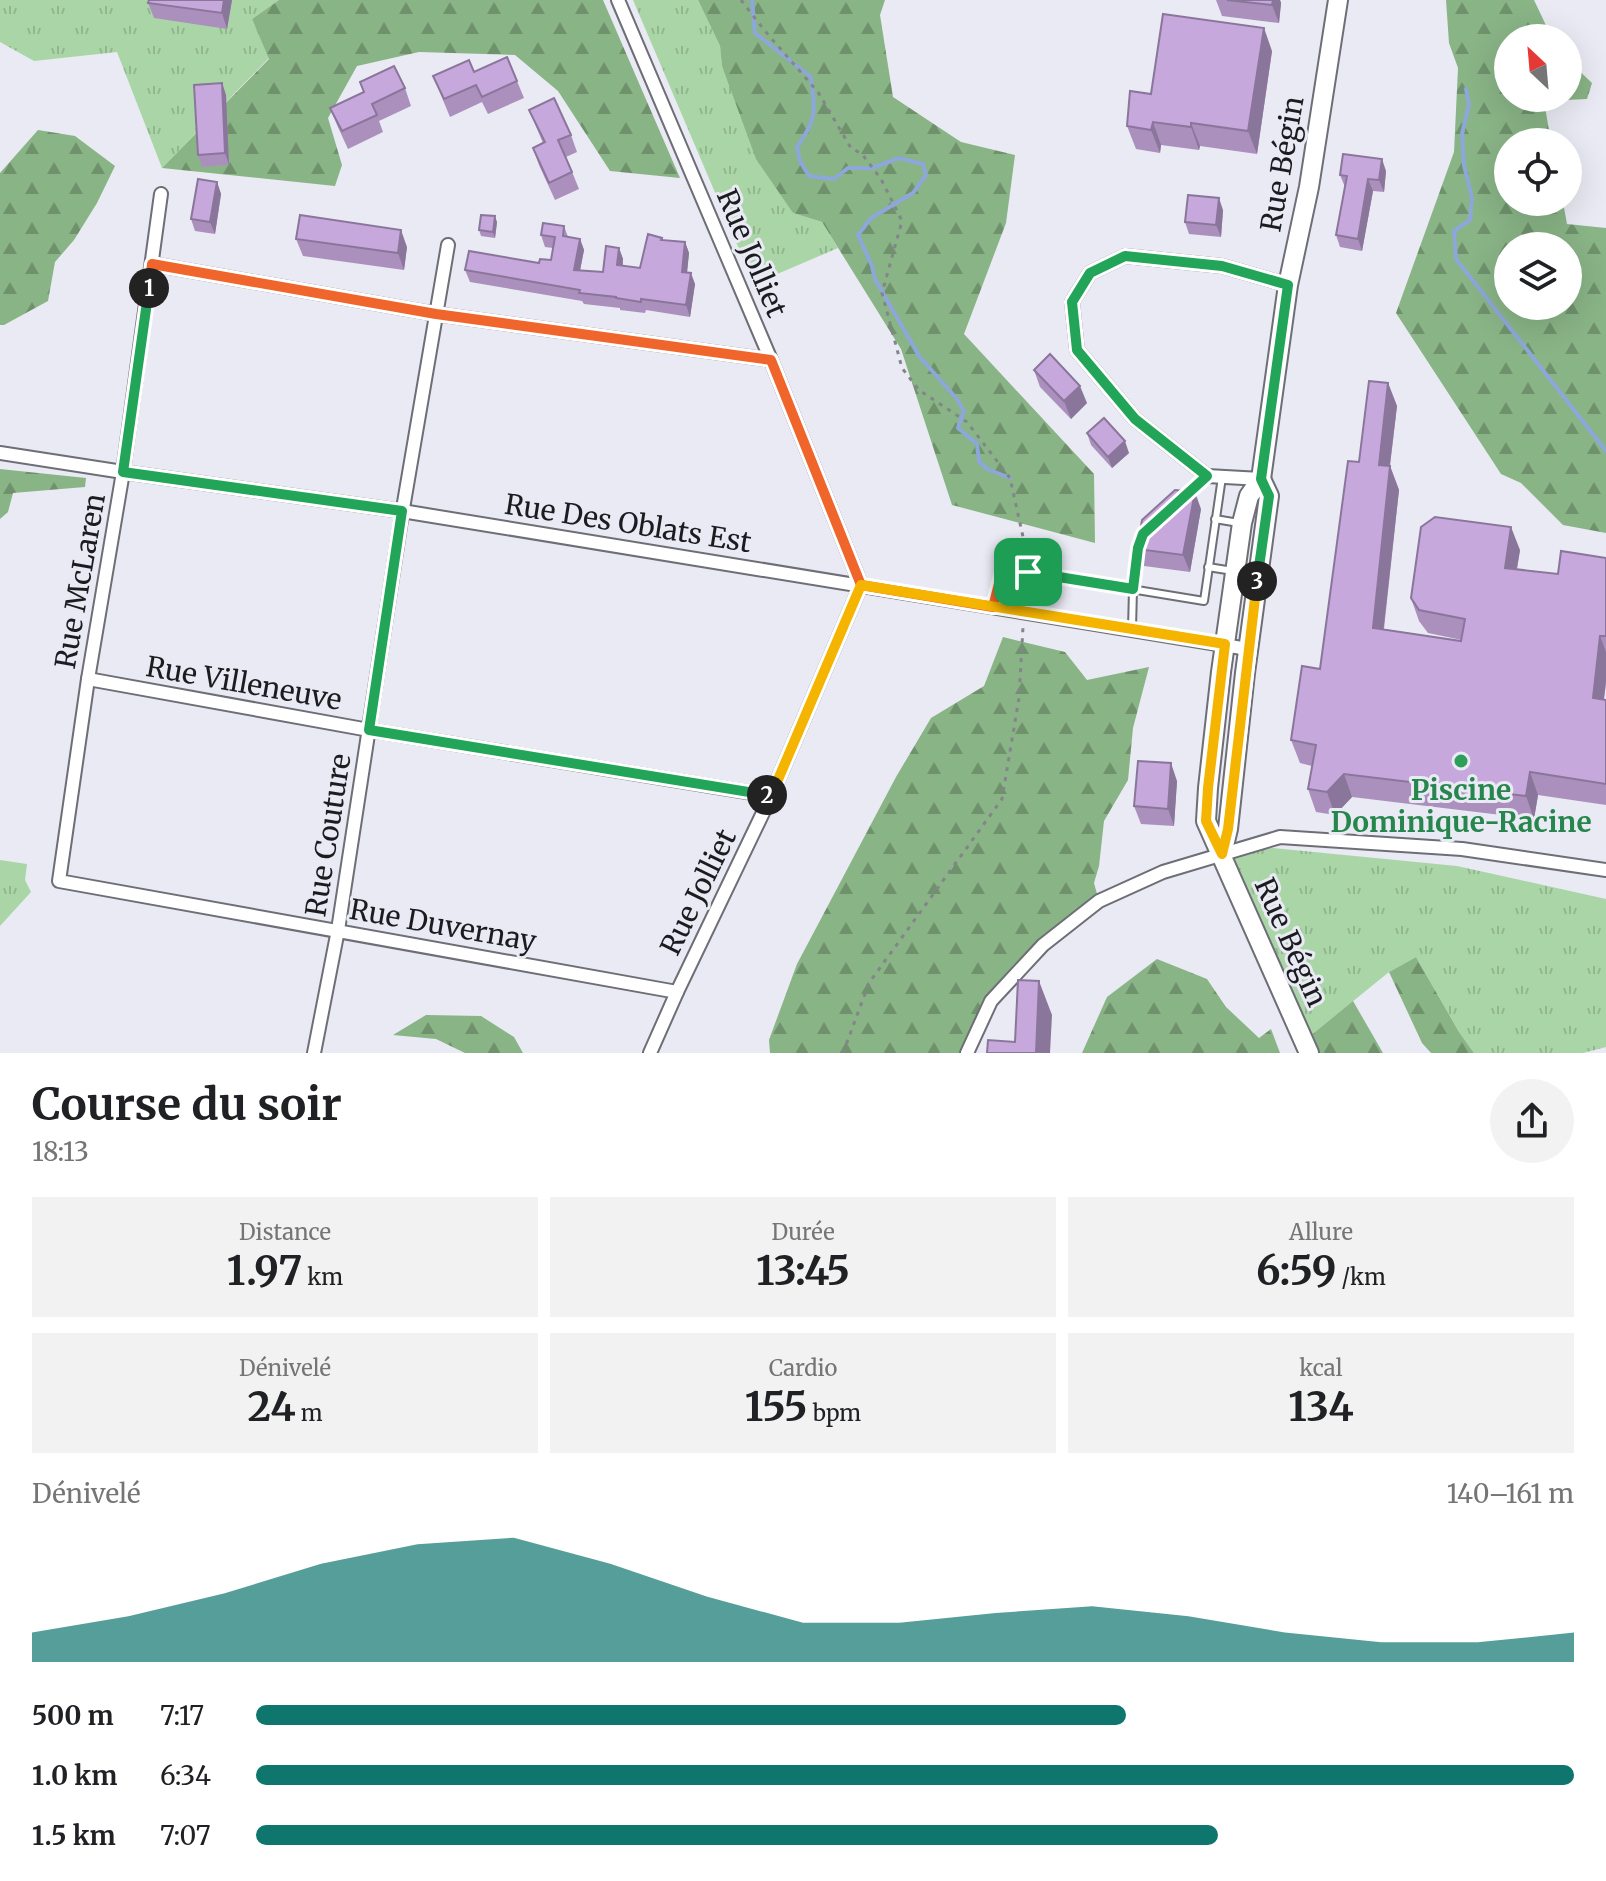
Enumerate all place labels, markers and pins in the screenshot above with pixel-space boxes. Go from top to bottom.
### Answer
pin: 1 [129,268,169,308]
pin [994,538,1062,606]
pin: 3 [1237,561,1277,601]
marker: Piscine Dominique-Racine [1452,752,1470,770]
place label: Piscine Dominique-Racine [1330,772,1592,840]
pin: 2 [747,775,787,815]

